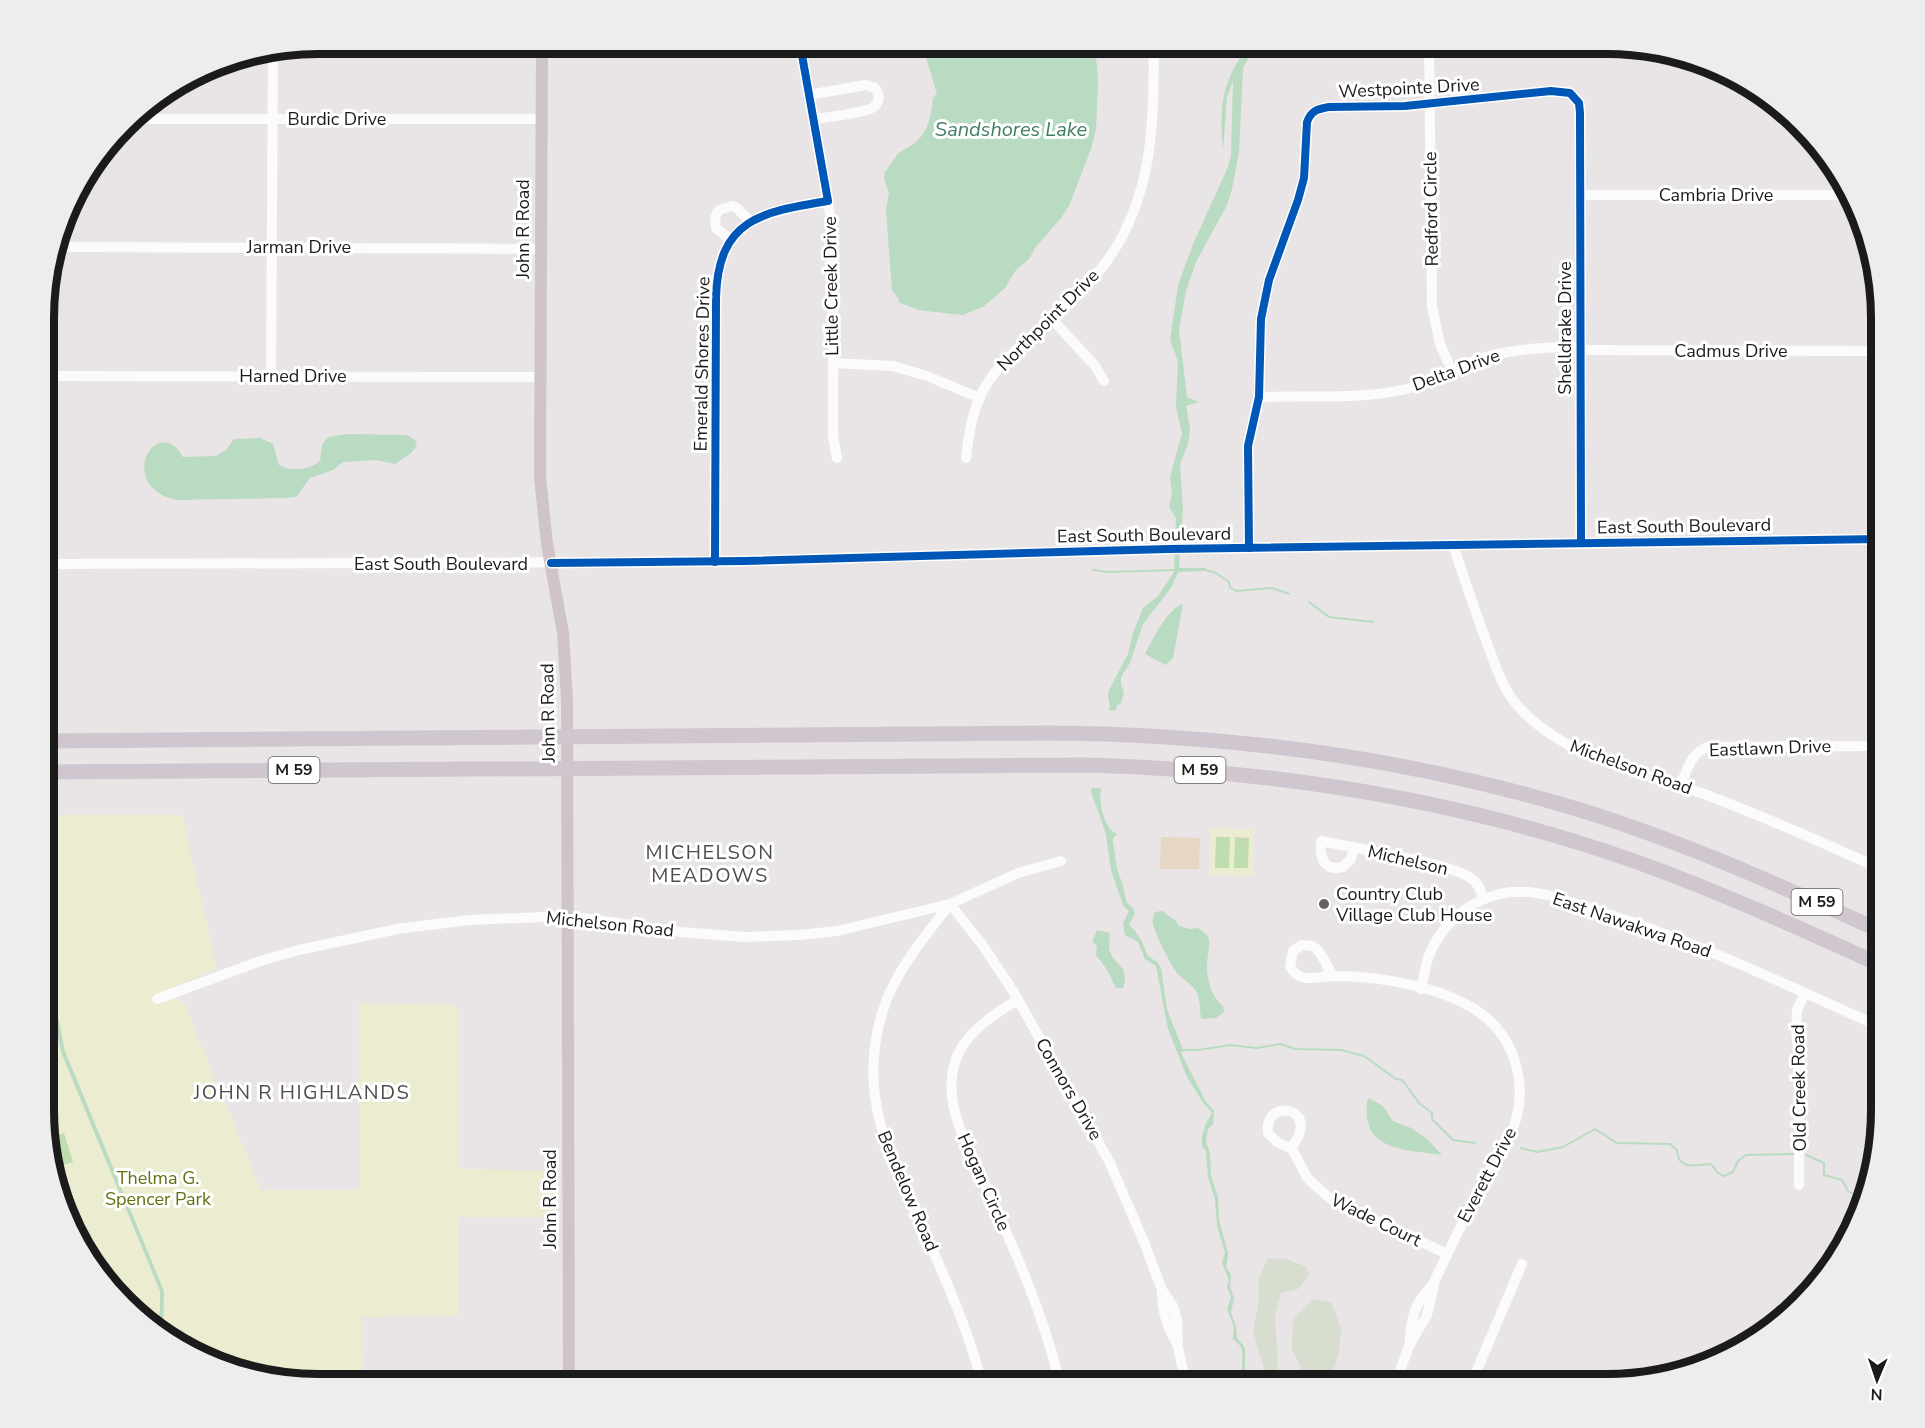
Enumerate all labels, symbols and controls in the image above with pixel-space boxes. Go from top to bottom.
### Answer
street label: Westpointe Drive [1338,72,1480,104]
street label: Burdic Drive [288,107,386,131]
water label: Sandshores Lake [935,116,1088,143]
street label: Redford Circle [1418,151,1444,267]
street label: John R Road [511,179,535,280]
street label: Cambria Drive [1659,183,1773,207]
street label: Little Creek Drive [818,216,844,356]
street label: Jarman Drive [246,235,351,259]
street label: Shelldrake Drive [1553,261,1577,395]
street label: Northpoint Drive [992,264,1104,376]
street label: Emerald Shores Drive [688,276,716,452]
street label: Cadmus Drive [1674,339,1788,363]
street label: Delta Drive [1409,343,1503,397]
street label: Harned Drive [239,364,347,388]
street label: East South Boulevard [1597,512,1771,540]
street label: East South Boulevard [1057,521,1231,549]
street label: East South Boulevard [354,552,528,576]
street label: John R Road [535,663,561,764]
street label: Michelson Road [1567,734,1695,800]
street label: Eastlawn Drive [1709,734,1831,762]
road number: M 59 [268,757,320,783]
road number: M 59 [1174,757,1226,783]
district label: MICHELSON MEADOWS [645,839,775,889]
street label: Michelson [1365,839,1451,881]
place label: Country Club Village Club House [1335,882,1492,927]
street label: East Nawakwa Road [1549,887,1715,963]
road number: M 59 [1792,889,1842,915]
marker: Country Club Village Club House [1317,897,1331,911]
street label: Michelson Road [545,905,675,943]
street label: Old Creek Road [1786,1024,1812,1152]
street label: Connors Drive [1030,1034,1108,1144]
district label: JOHN R HIGHLANDS [193,1079,410,1106]
street label: Everett Drive [1452,1123,1522,1227]
street label: Bendelow Road [872,1127,944,1255]
street label: Hogan Circle [952,1129,1016,1235]
street label: John R Road [538,1149,562,1250]
park label: Thelma G. Spencer Park [105,1166,212,1211]
street label: Wade Court [1327,1188,1426,1253]
north arrow [1847,1350,1907,1410]
text: N [1870,1383,1883,1405]

